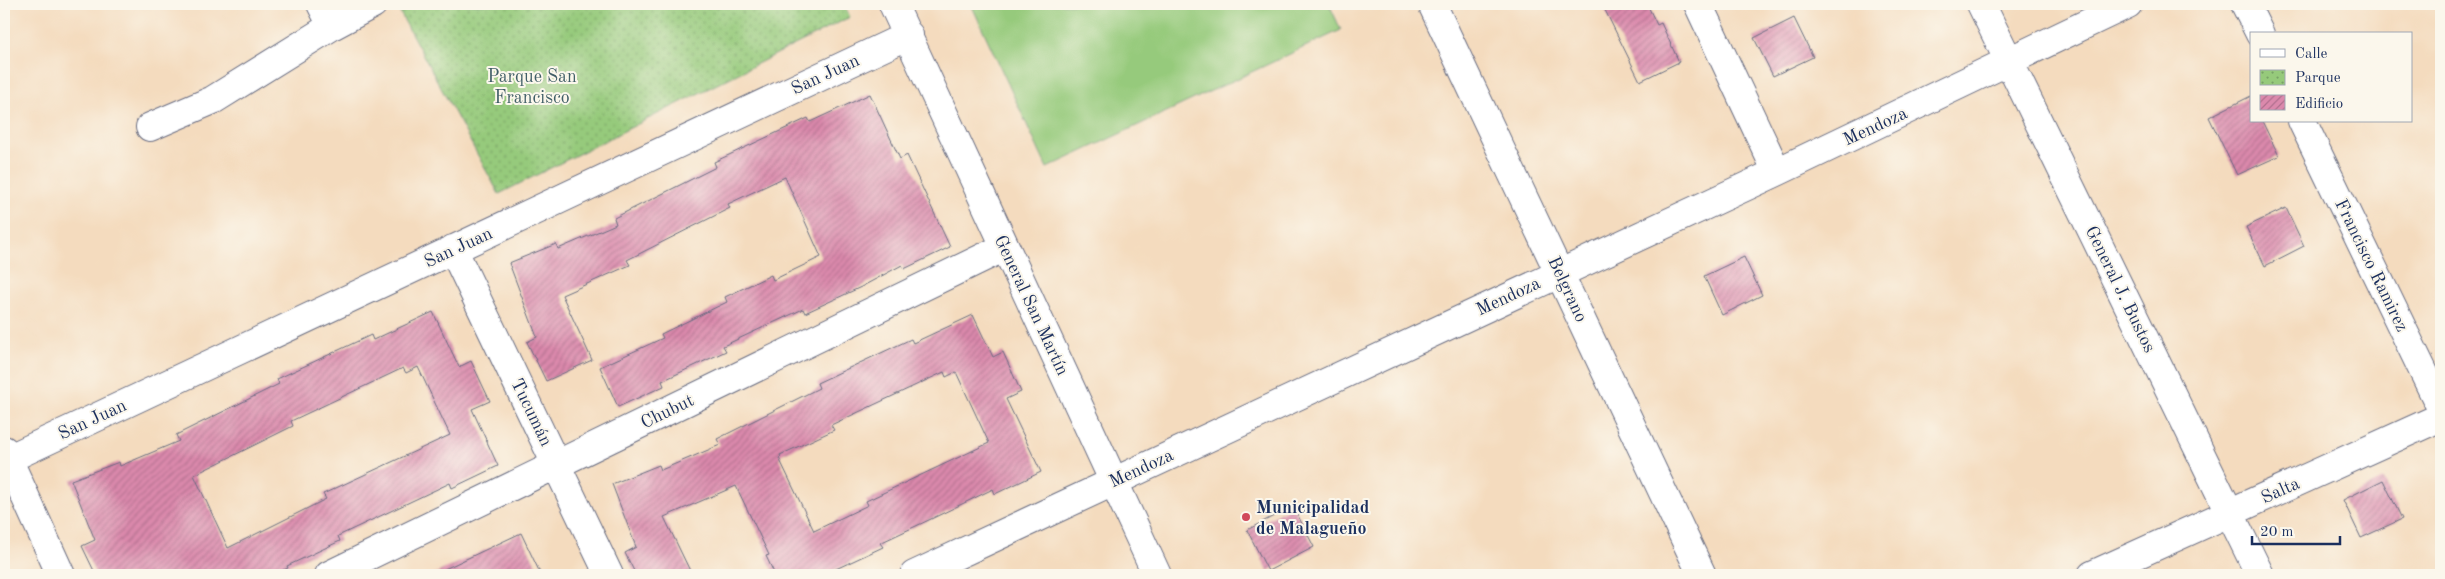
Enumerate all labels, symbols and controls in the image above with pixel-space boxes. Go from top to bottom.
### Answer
legend [2250,32,2412,122]
text: Calle [2295,47,2328,62]
street label: San Juan [789,51,862,98]
park label: Parque San Francisco [487,68,577,107]
text: Parque [2295,71,2341,86]
text: Edificio [2295,97,2343,112]
street label: Mendoza [1841,104,1910,149]
street label: Francisco Ramirez [2331,196,2411,335]
street label: General J. Bustos [2082,223,2159,356]
street label: San Juan [422,224,495,271]
street label: General San Martín [991,233,1072,379]
street label: Belgrano [1544,254,1590,325]
street label: Mendoza [1474,274,1543,319]
street label: Tucumán [507,376,555,449]
street label: Chubut [638,391,697,432]
street label: San Juan [56,396,129,443]
street label: Mendoza [1107,446,1176,491]
street label: Salta [2258,474,2302,507]
place label: Municipalidad de Malagueño [1256,499,1370,538]
marker: Municipalidad de Malagueño [1240,511,1252,523]
scale bar [2252,514,2340,546]
text: 20 m [2260,525,2294,540]

